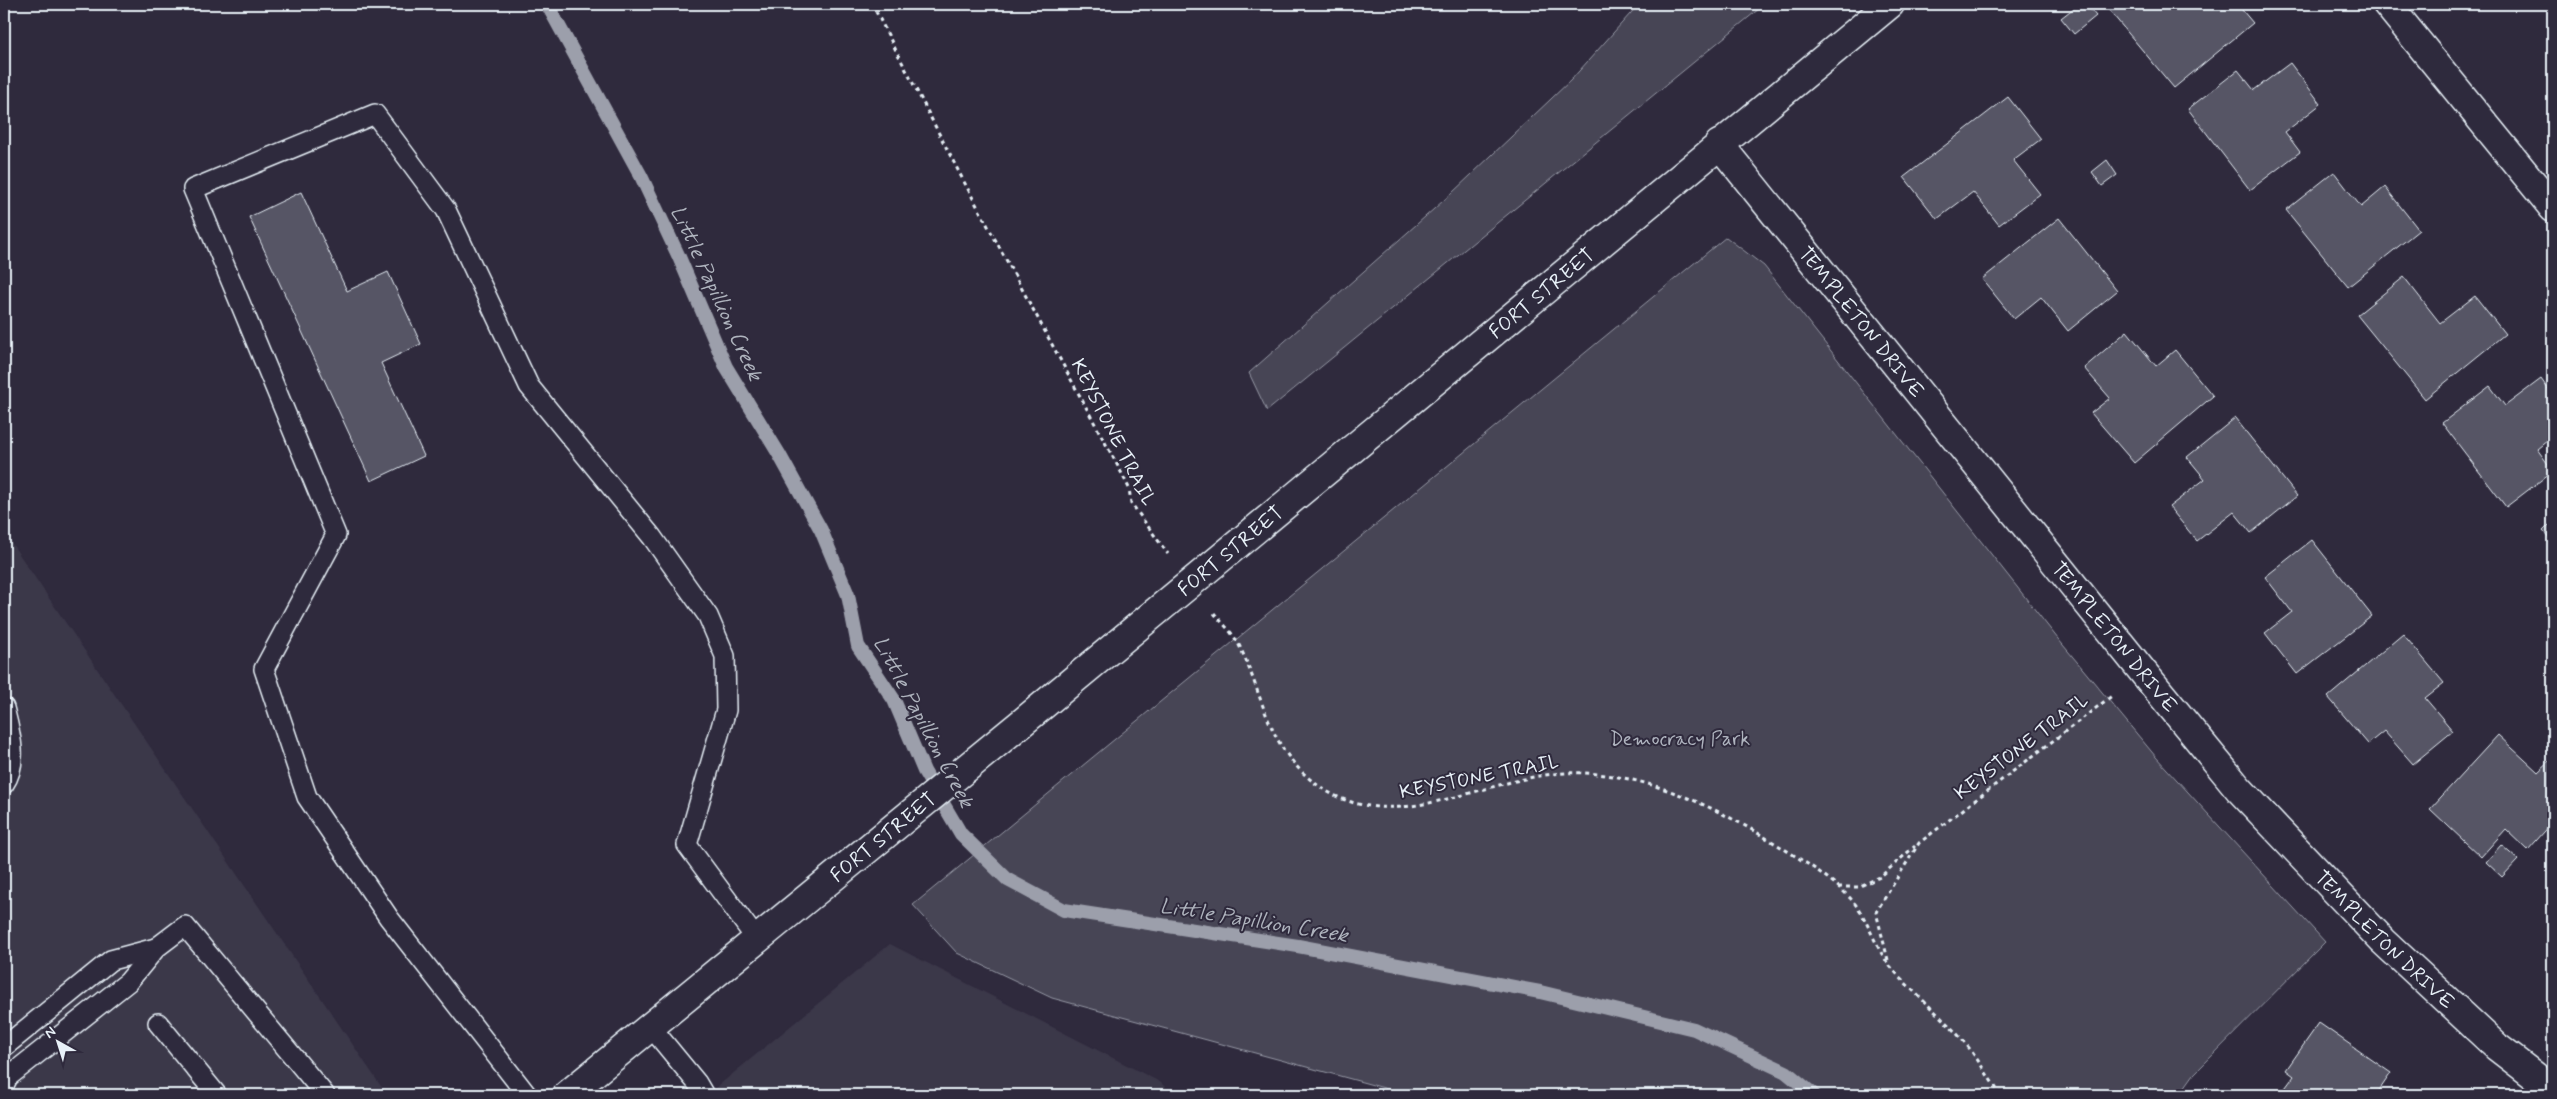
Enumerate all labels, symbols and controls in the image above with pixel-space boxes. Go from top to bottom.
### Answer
water label: Little Papillion Creek [663,201,770,387]
street label: TEMPLETON DRIVE [1792,241,1930,404]
street label: FORT STREET [1484,242,1601,346]
street label: KEYSTONE TRAIL [1064,354,1161,511]
street label: FORT STREET [1173,500,1289,603]
street label: TEMPLETON DRIVE [2044,556,2183,719]
water label: Little Papillion Creek [866,632,981,814]
street label: KEYSTONE TRAIL [1949,688,2095,807]
park label: Democracy Park [1610,726,1750,753]
street label: KEYSTONE TRAIL [1397,749,1561,806]
street label: FORT STREET [825,786,942,889]
street label: TEMPLETON DRIVE [2308,865,2460,1016]
water label: Little Papillion Creek [1158,892,1351,950]
north arrow [32,1016,82,1066]
text: N [41,1023,60,1043]

